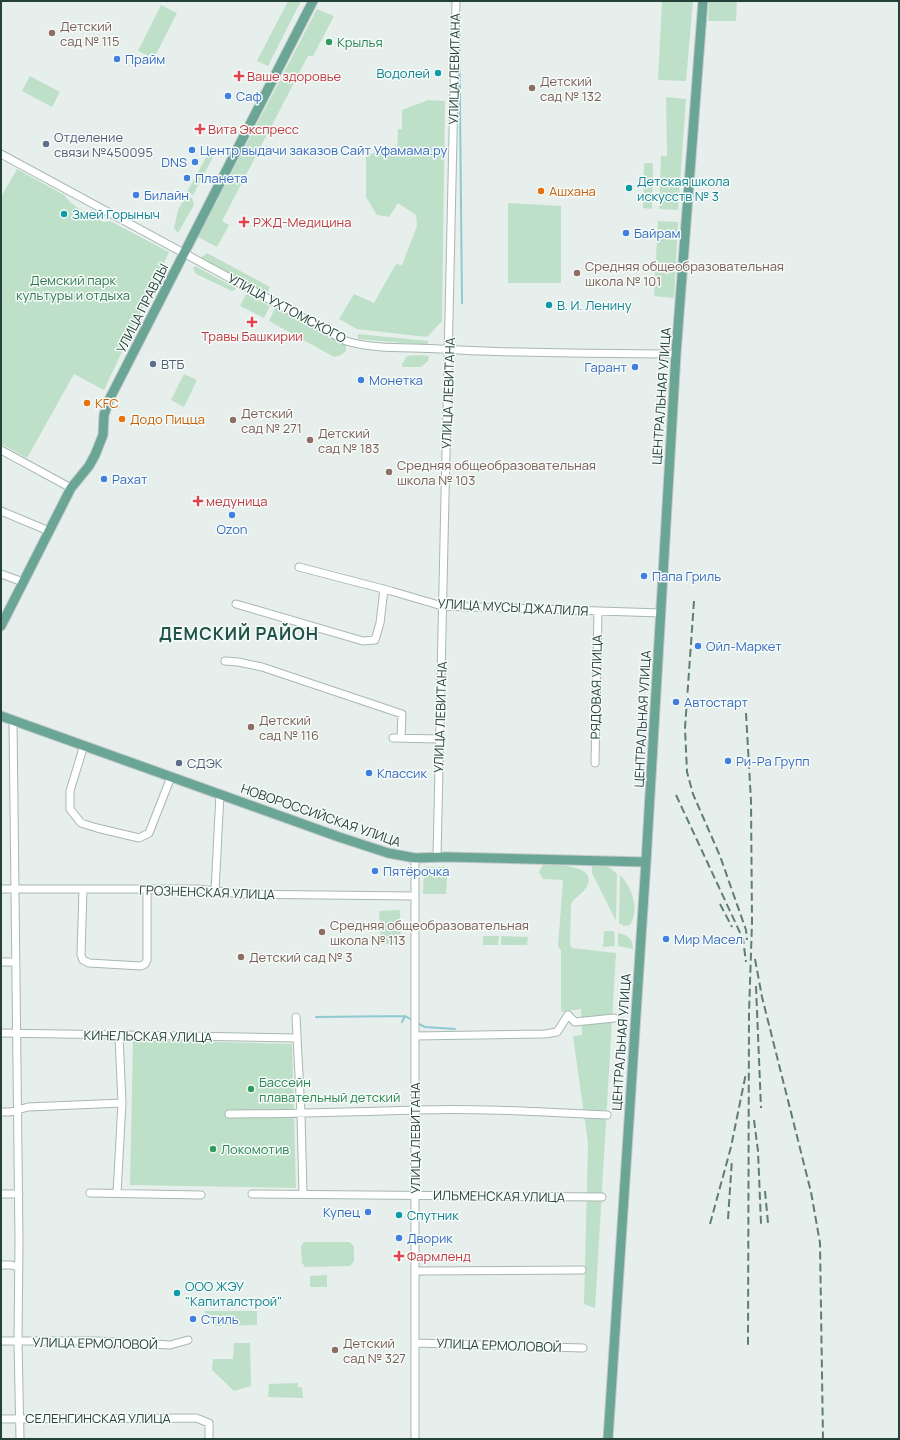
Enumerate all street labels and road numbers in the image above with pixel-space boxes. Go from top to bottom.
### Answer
street label: УЛИЦА ЛЕВИТАНА [444,13,464,125]
street label: УЛИЦА ПРАВДЫ [112,260,172,356]
street label: УЛИЦА УХТОМСКОГО [225,269,350,347]
street label: ЦЕНТРАЛЬНАЯ УЛИЦА [647,327,675,465]
street label: УЛИЦА ЛЕВИТАНА [437,337,459,449]
street label: УЛИЦА МУСЫ ДЖАЛИЛЯ [437,594,589,620]
street label: РЯДОВАЯ УЛИЦА [586,634,606,740]
street label: ЦЕНТРАЛЬНАЯ УЛИЦА [629,650,655,788]
street label: УЛИЦА ЛЕВИТАНА [429,661,451,773]
street label: НОВОРОССИЙСКАЯ УЛИЦА [239,779,403,851]
street label: ГРОЗНЕНСКАЯ УЛИЦА [139,881,275,903]
street label: ЦЕНТРАЛЬНАЯ УЛИЦА [607,973,635,1111]
street label: КИНЕЛЬСКАЯ УЛИЦА [83,1026,213,1046]
street label: УЛИЦА ЛЕВИТАНА [406,1082,424,1194]
street label: ИЛЬМЕНСКАЯ УЛИЦА [433,1186,565,1206]
street label: УЛИЦА ЕРМОЛОВОЙ [32,1333,158,1353]
street label: УЛИЦА ЕРМОЛОВОЙ [436,1334,562,1356]
street label: СЕЛЕНГИНСКАЯ УЛИЦА [25,1409,171,1427]

